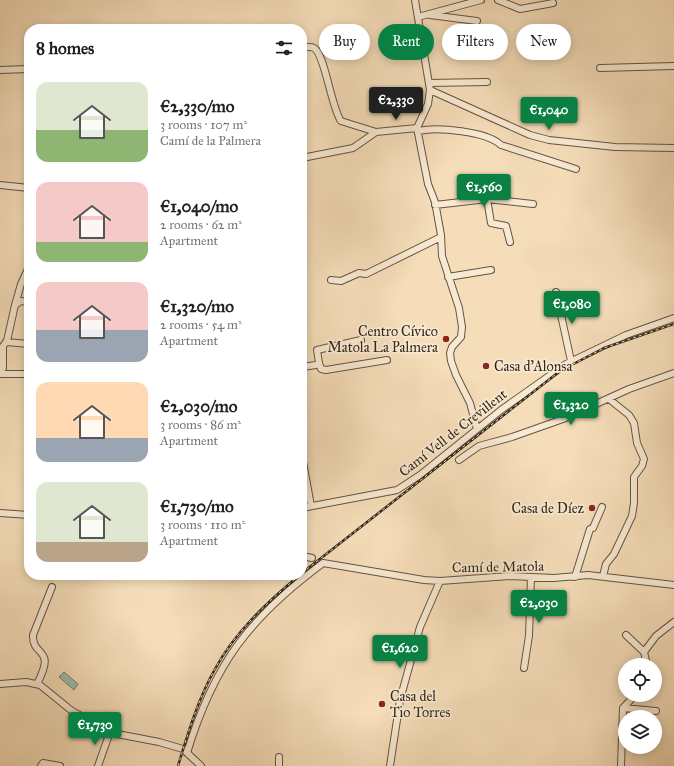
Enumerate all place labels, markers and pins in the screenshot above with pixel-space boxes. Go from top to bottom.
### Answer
pin: €2,330 [363,87,429,121]
pin: €1,040 [516,97,582,131]
pin: €1,560 [451,174,517,208]
pin: €1,080 [539,291,605,325]
place label: Centro Cívico Matola La Palmera [327,323,438,356]
marker: Centro Cívico Matola La Palmera [441,334,451,344]
place label: Casa d'Alonsa [494,358,572,375]
marker: Casa d'Alonsa [481,361,491,371]
pin: €1,320 [538,392,604,426]
place label: Casa de Díez [511,500,585,517]
marker: Casa de Díez [587,503,597,513]
pin: €2,030 [506,590,572,624]
pin: €1,620 [367,635,433,669]
place label: Casa del Tio Torres [390,688,450,721]
marker: Casa del Tio Torres [377,699,387,709]
pin: €1,730 [62,712,128,746]

